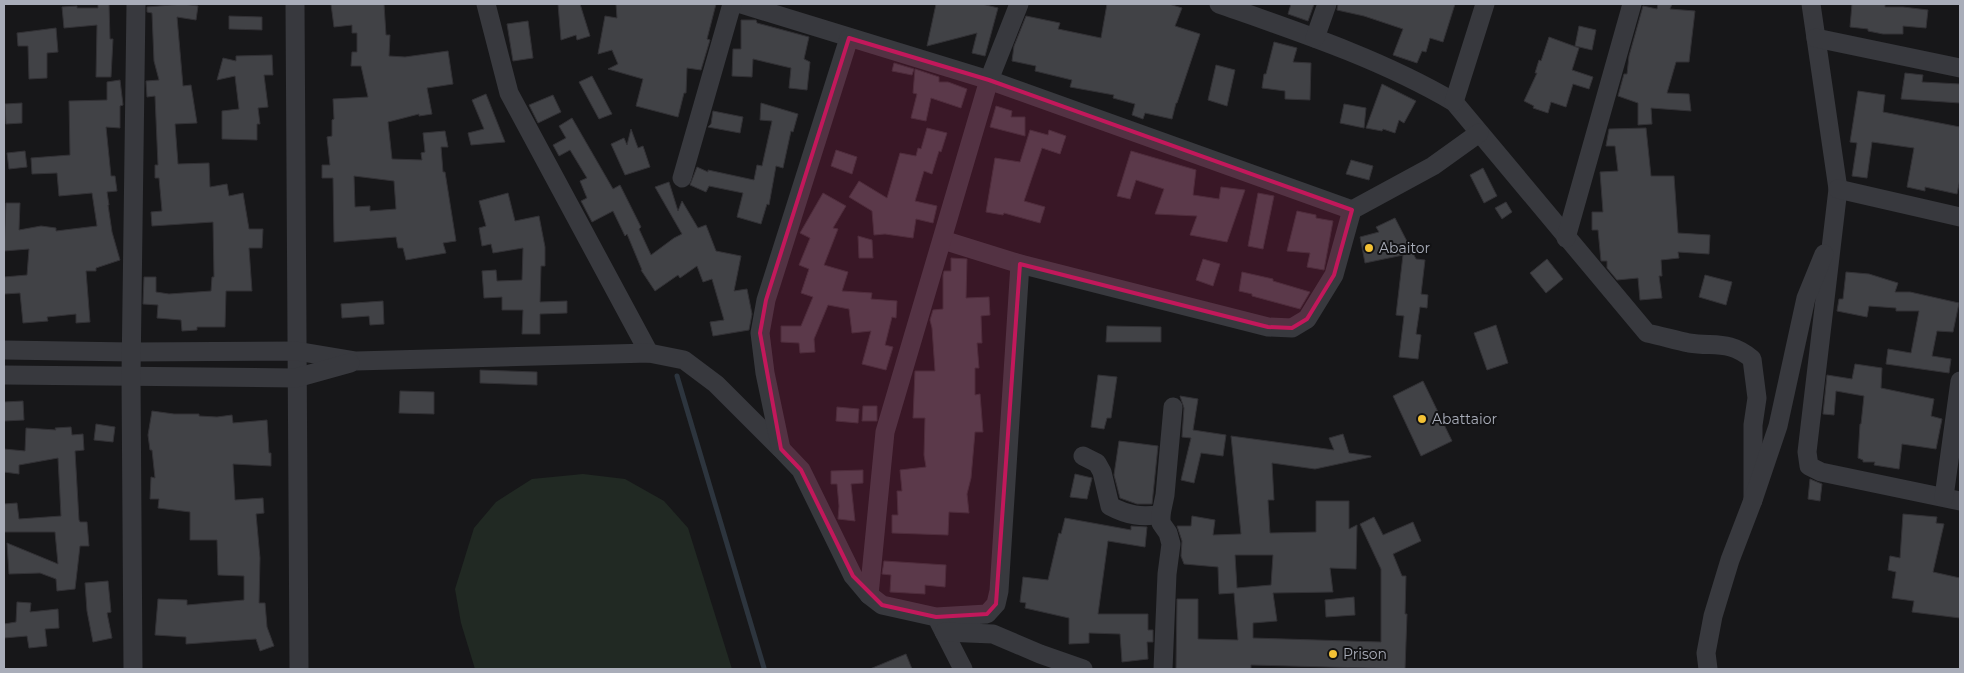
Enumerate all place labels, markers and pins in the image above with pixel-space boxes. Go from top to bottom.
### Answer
place label: Abaitor [1379,239,1431,257]
marker: Abaitor [1363,242,1375,254]
place label: Abattaior [1432,410,1497,428]
marker: Abattaior [1416,413,1428,425]
place label: Prison [1343,645,1387,663]
marker: Prison [1327,648,1339,660]

